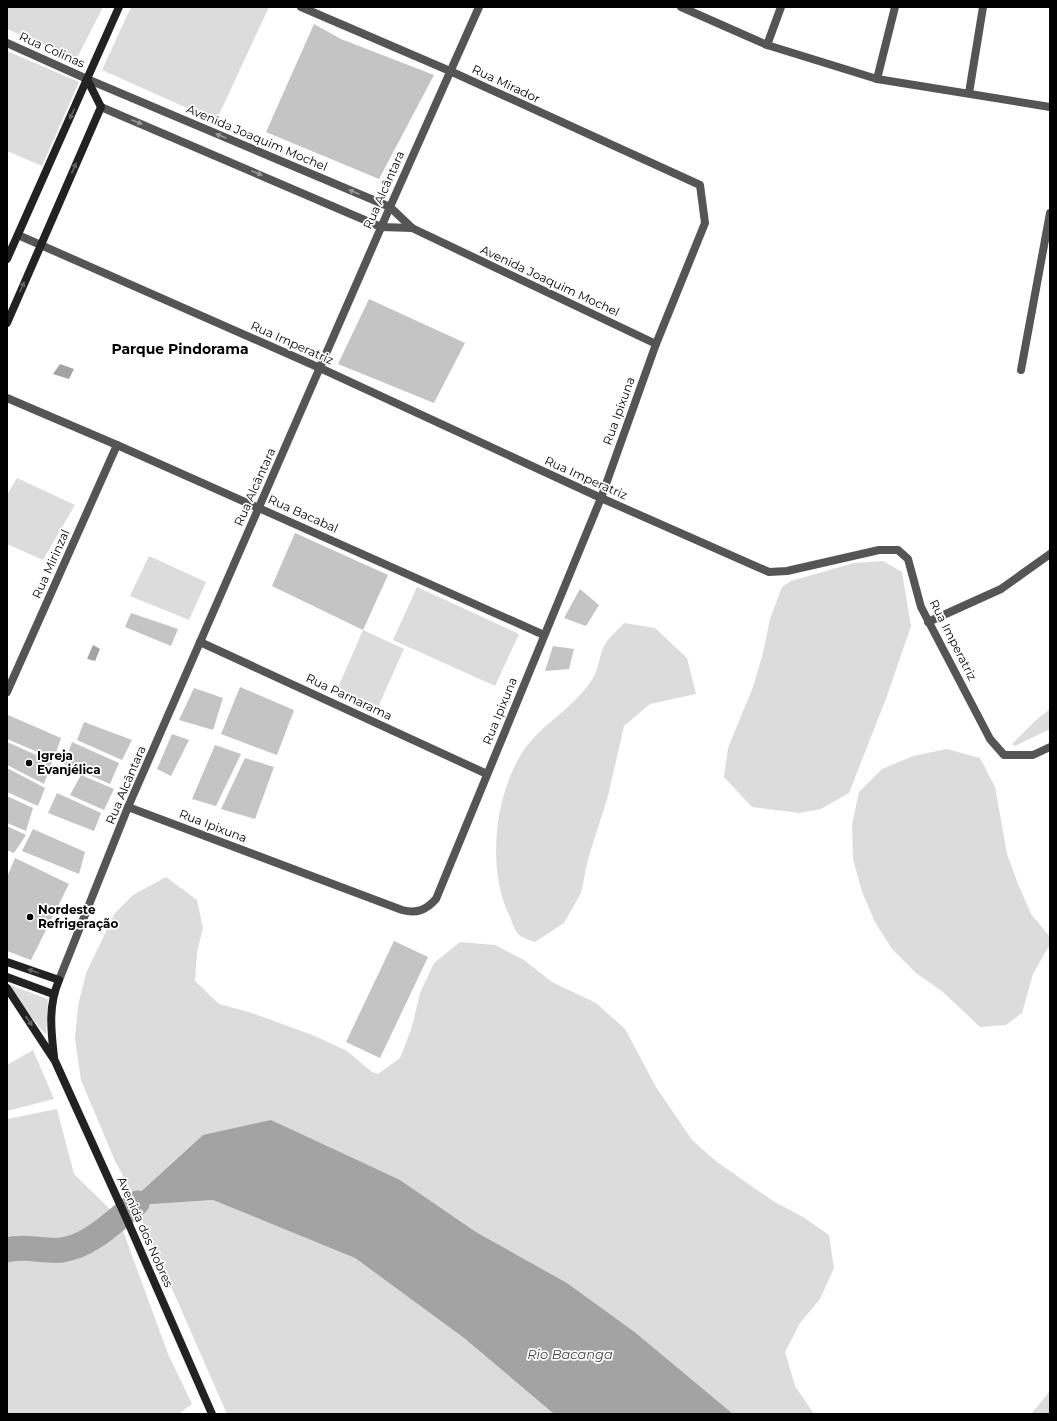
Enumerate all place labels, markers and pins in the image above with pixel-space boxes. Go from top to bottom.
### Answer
place label: Igreja Evanjélica [37,748,101,777]
marker: Igreja Evanjélica [24,758,34,768]
place label: Nordeste Refrigeração [38,902,118,931]
marker: Nordeste Refrigeração [25,912,35,922]

